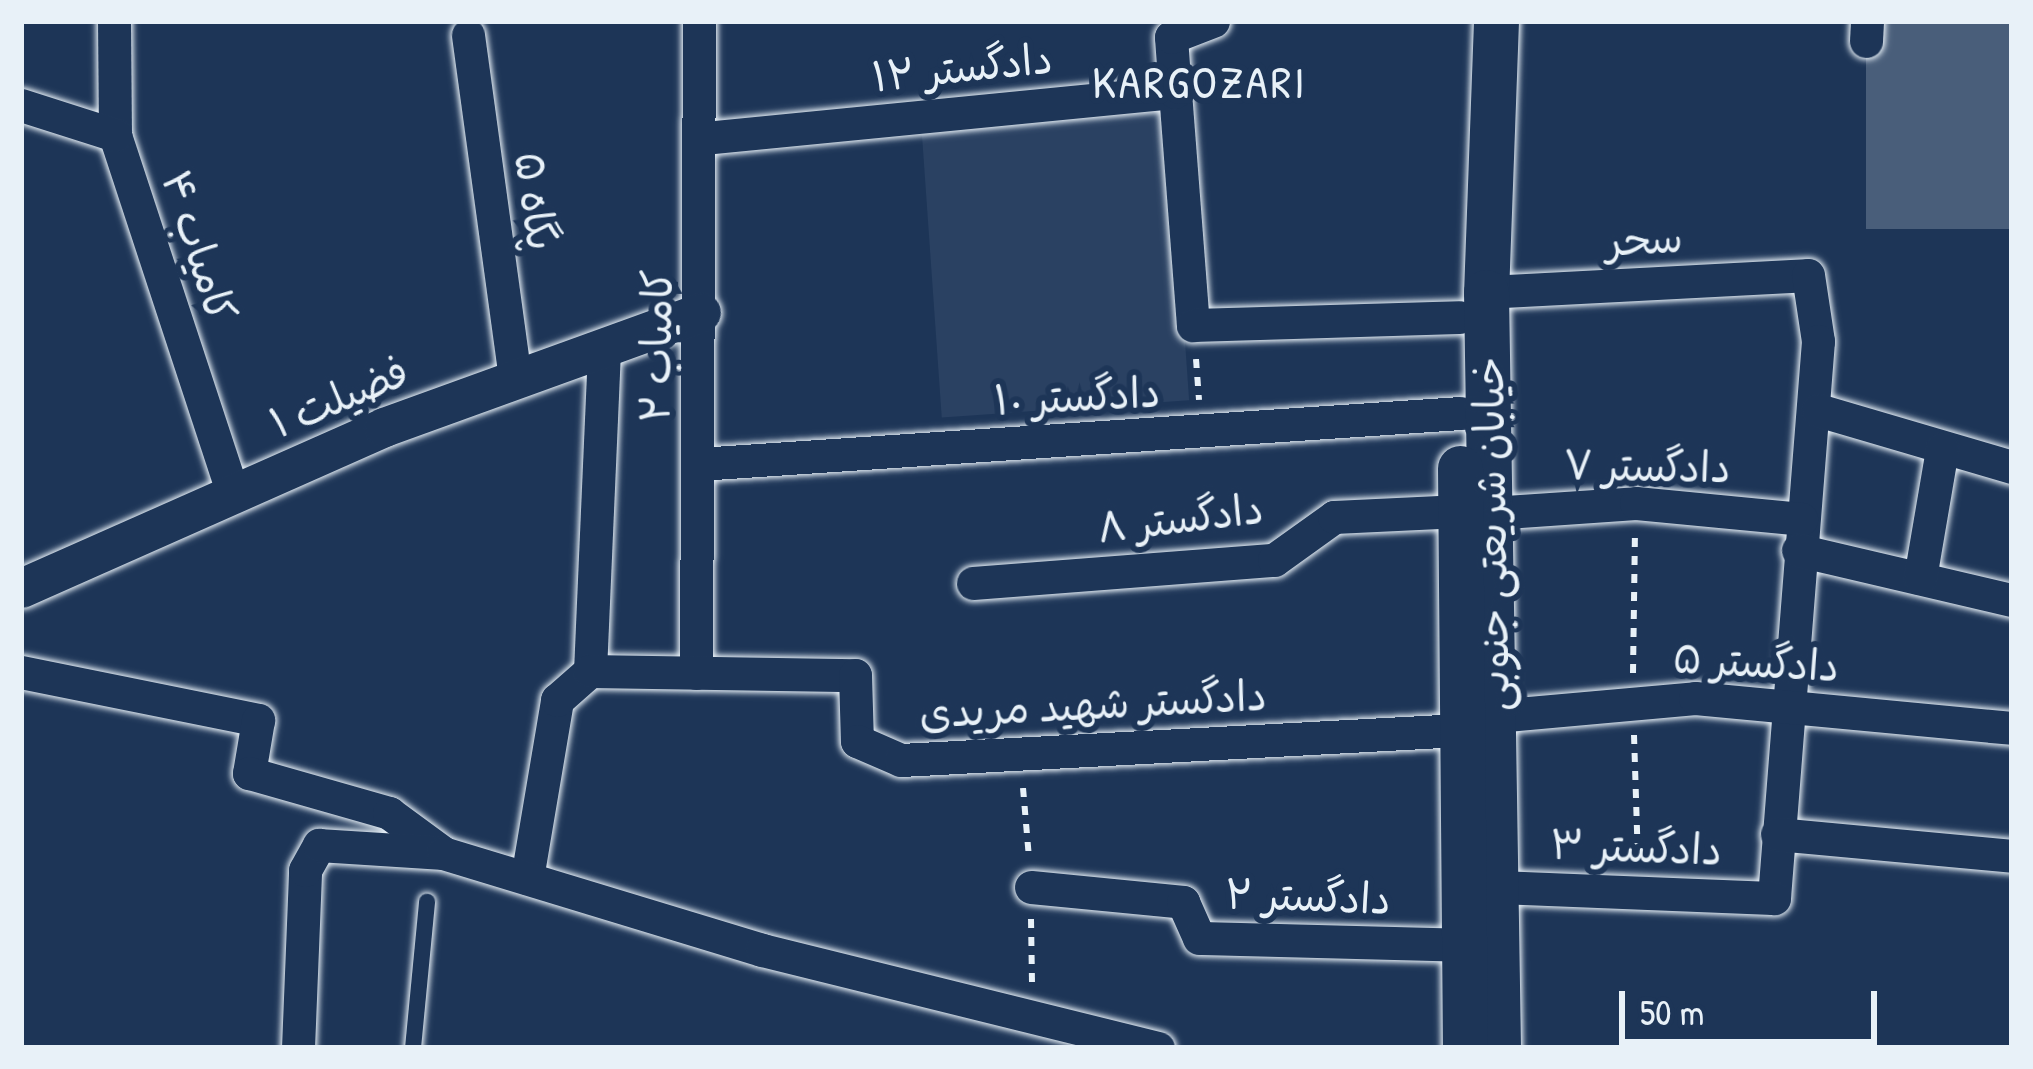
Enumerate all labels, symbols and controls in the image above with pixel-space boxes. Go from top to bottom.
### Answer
street label: دادگستر ۱۲ [869,32,1055,102]
district label: KARGOZARI [1092,55,1308,109]
street label: پگاه ۵ [504,149,568,253]
street label: کامیاب ۴ [151,164,247,328]
street label: سحر [1604,212,1684,266]
street label: کامیاب ۲ [629,269,683,423]
street label: فضیلت ۱ [262,345,416,449]
street label: خیابان شریعتی جنوبی [1463,356,1519,712]
street label: دادگستر ۱۰ [993,366,1161,426]
street label: دادگستر ۷ [1563,439,1731,493]
street label: دادگستر ۸ [1094,483,1266,553]
street label: دادگستر ۵ [1671,632,1841,692]
street label: دادگستر شهید مریدی [918,670,1268,738]
street label: دادگستر ۳ [1549,819,1723,875]
street label: دادگستر ۲ [1224,868,1392,924]
scale bar [1625,967,1883,1041]
text: 50 m [1640,987,1704,1036]

